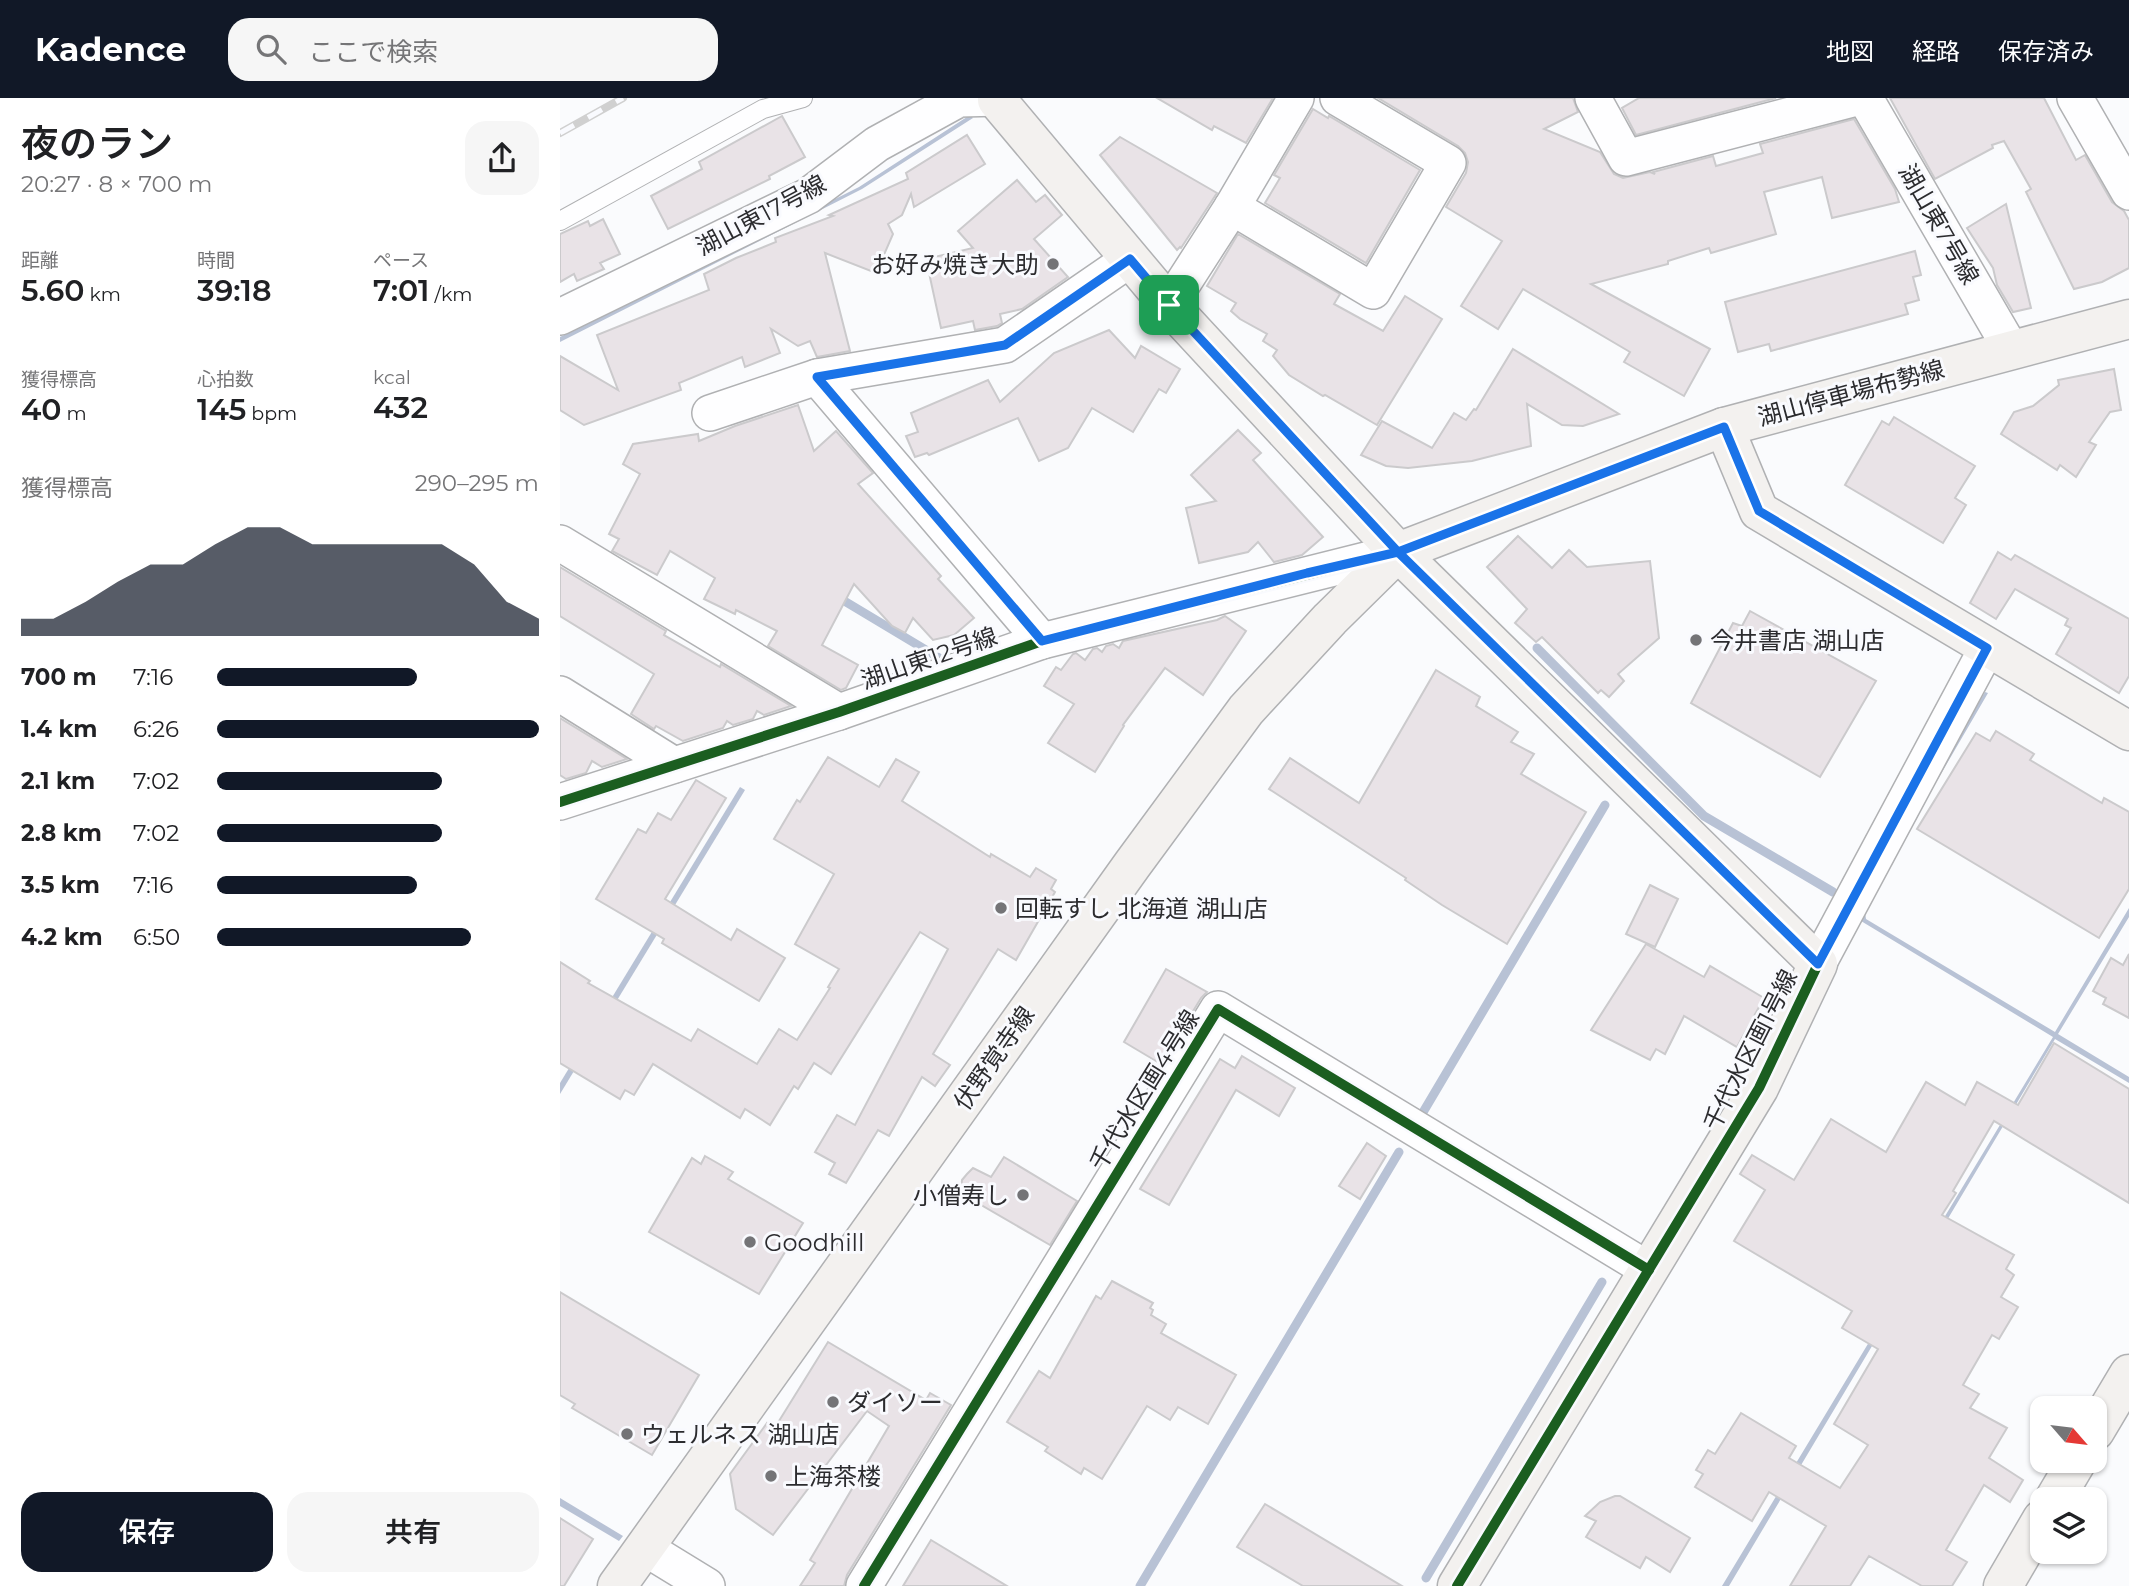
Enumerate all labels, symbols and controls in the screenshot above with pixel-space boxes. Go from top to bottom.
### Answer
search box [228,18,718,81]
text: Kadence [35,29,186,69]
icon: search [252,30,290,68]
text: ここで検索 [308,36,438,68]
text: 地図 [1826,37,1874,66]
text: 経路 [1912,37,1960,66]
text: 保存済み [1998,37,2094,66]
text: 夜のラン [21,120,173,167]
button: share [465,121,539,195]
street label: 湖山東7号線 [1893,159,1985,289]
street label: 湖山東17号線 [691,169,831,261]
text: 20:27 · 8 × 700 m [21,170,212,198]
text: 距離 [21,249,59,272]
text: 時間 [197,249,235,272]
text: ペース [373,249,429,272]
place label: お好み焼き大助 [871,250,1039,279]
marker: お好み焼き大助 [1045,256,1061,272]
text: 5.60 [21,272,84,309]
text: 39:18 [197,272,272,309]
text: 7:01 [373,272,430,309]
pin [1139,275,1199,335]
text: km [84,283,121,306]
text: /km [430,283,472,306]
icon: arrive [1150,286,1188,324]
street label: 湖山停車場布勢線 [1755,354,1947,432]
text: kcal [373,366,411,389]
text: 獲得標高 [21,368,97,391]
text: 心拍数 [197,368,254,391]
text: 432 [373,389,428,426]
text: 40 [21,391,62,428]
text: 145 [197,391,246,428]
text: m [62,402,87,425]
text: bpm [246,402,297,425]
text: 290–295 m [415,469,539,497]
text: 獲得標高 [21,474,113,502]
street label: 湖山東12号線 [857,621,1001,695]
place label: 今井書店 湖山店 [1710,626,1884,655]
marker: 今井書店 湖山店 [1688,632,1704,648]
text: 700 m [21,663,97,691]
text: 7:16 [133,663,173,691]
text: 1.4 km [21,715,98,743]
text: 6:26 [133,715,179,743]
text: 2.1 km [21,767,95,795]
text: 7:02 [133,767,179,795]
text: 2.8 km [21,819,102,847]
text: 7:02 [133,819,179,847]
text: 3.5 km [21,871,100,899]
text: 7:16 [133,871,173,899]
place label: 回転すし 北海道 湖山店 [1015,894,1268,923]
marker: 回転すし 北海道 湖山店 [993,900,1009,916]
text: 4.2 km [21,923,103,951]
text: 6:50 [133,923,180,951]
street label: 千代水区画1号線 [1697,965,1803,1135]
street label: 伏野覚寺線 [948,1001,1040,1115]
street label: 千代水区画4号線 [1083,1004,1205,1176]
place label: 小僧寿し [913,1181,1009,1210]
marker: 小僧寿し [1015,1187,1031,1203]
place label: Goodhill [764,1228,865,1257]
marker: Goodhill [742,1234,758,1250]
place label: ダイソー [847,1388,943,1417]
marker: ダイソー [825,1394,841,1410]
north arrow [2030,1396,2107,1474]
map controls [2030,1396,2107,1564]
place label: ウェルネス 湖山店 [641,1420,839,1449]
marker: ウェルネス 湖山店 [619,1426,635,1442]
place label: 上海茶楼 [785,1462,881,1491]
marker: 上海茶楼 [763,1468,779,1484]
button: layers [2030,1487,2107,1564]
button: 保存 [21,1492,273,1572]
button: 共有 [287,1492,539,1572]

